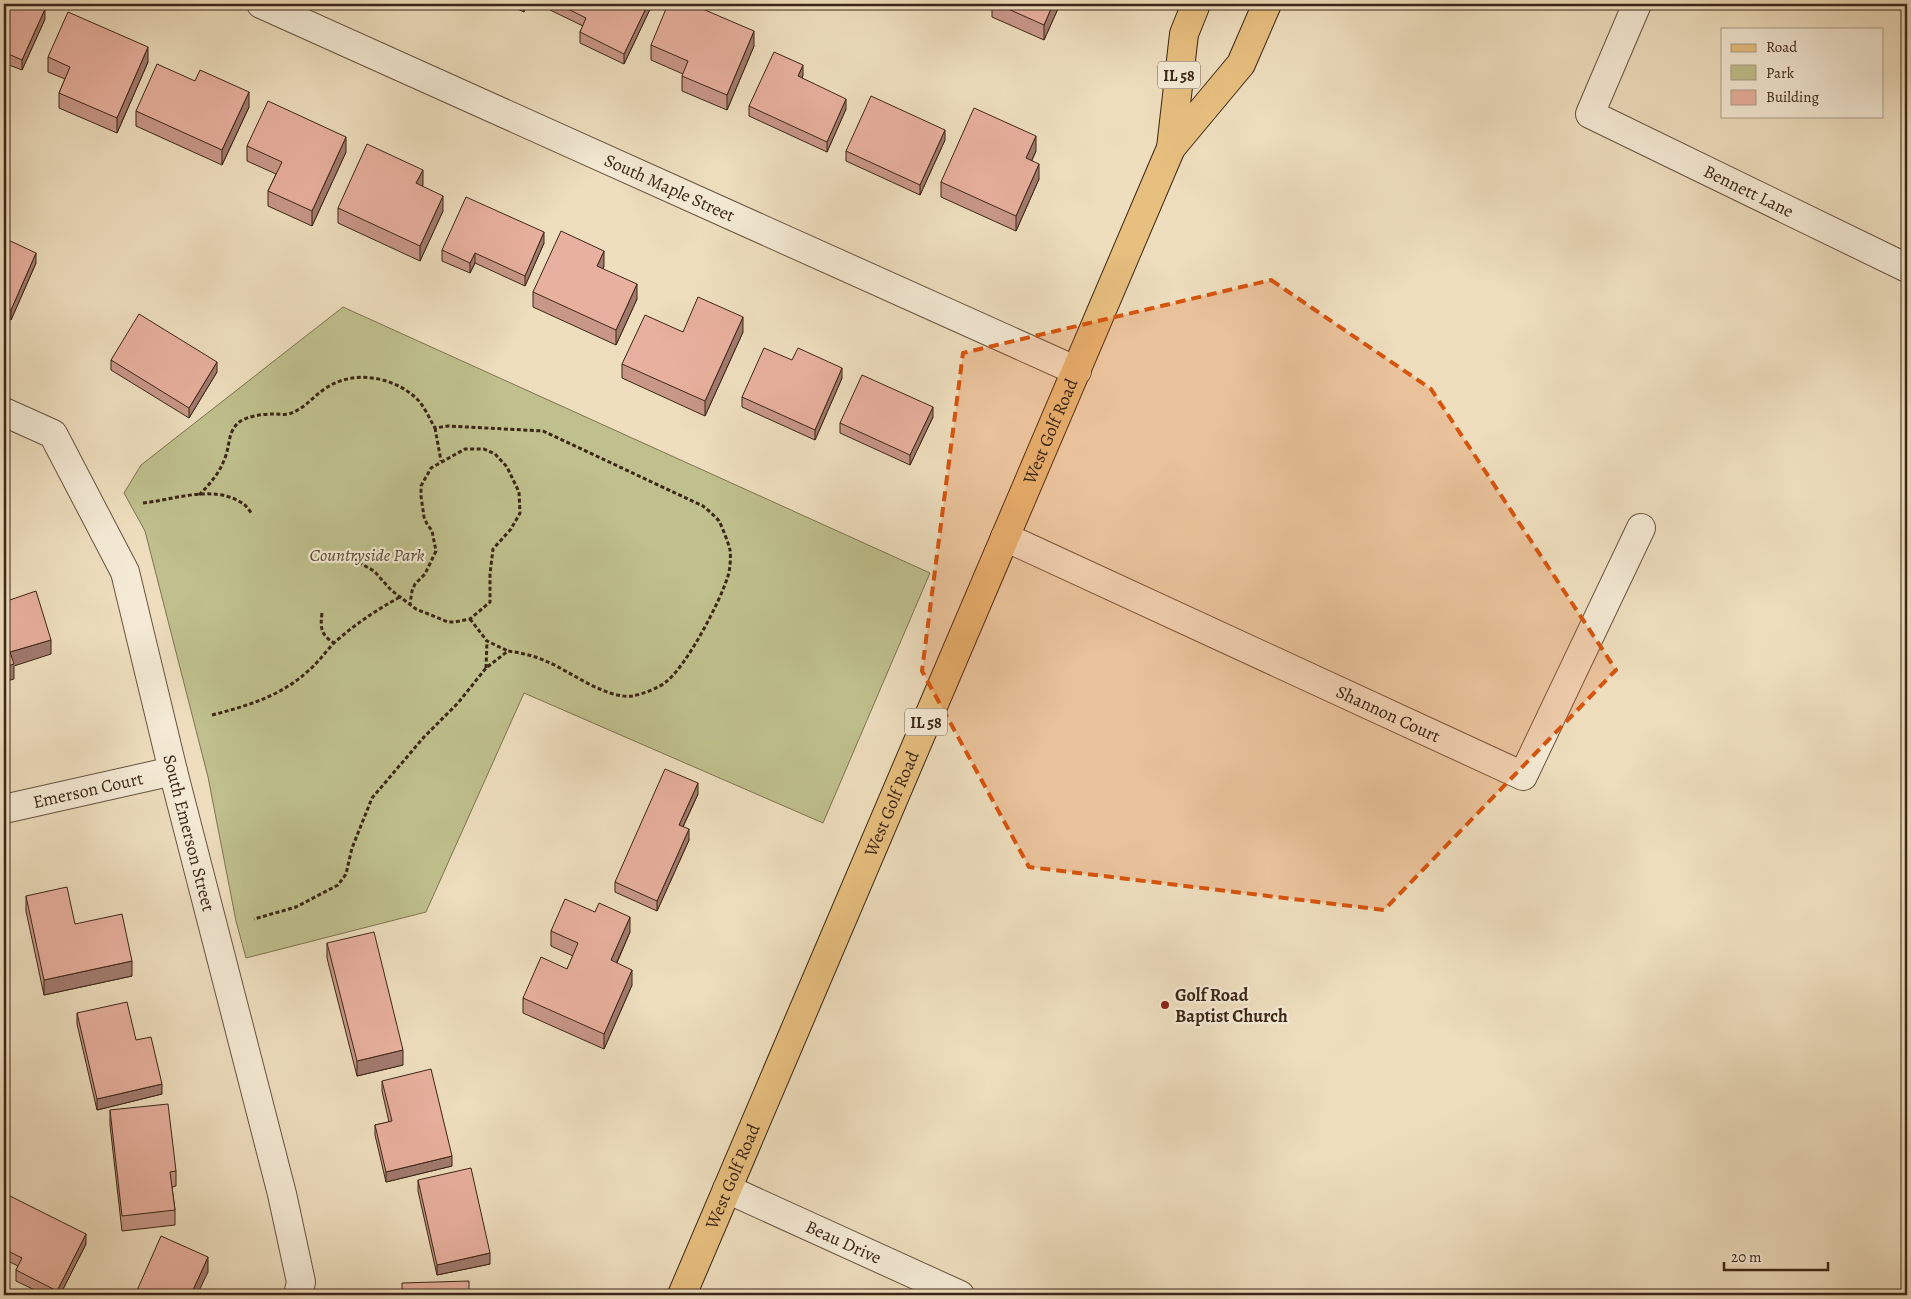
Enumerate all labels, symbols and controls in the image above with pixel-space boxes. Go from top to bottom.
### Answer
legend [1721,28,1884,118]
text: Road [1766,37,1798,57]
road number: IL 58 [1158,62,1200,88]
text: Park [1766,63,1795,83]
text: Building [1766,87,1819,107]
street label: South Maple Street [601,148,739,228]
street label: Bennett Lane [1700,159,1798,223]
street label: West Golf Road [1017,375,1083,489]
park label: Countryside Park [310,543,424,567]
street label: Shannon Court [1332,679,1444,748]
road number: IL 58 [905,709,947,736]
street label: West Golf Road [858,747,925,861]
street label: South Emerson Street [157,752,221,914]
street label: Emerson Court [31,766,145,814]
place label: Golf Road Baptist Church [1175,983,1288,1028]
marker: Golf Road Baptist Church [1159,999,1171,1011]
street label: West Golf Road [699,1120,766,1234]
street label: Beau Drive [802,1214,885,1270]
scale bar [1724,1239,1827,1271]
text: 20 m [1731,1247,1762,1267]

